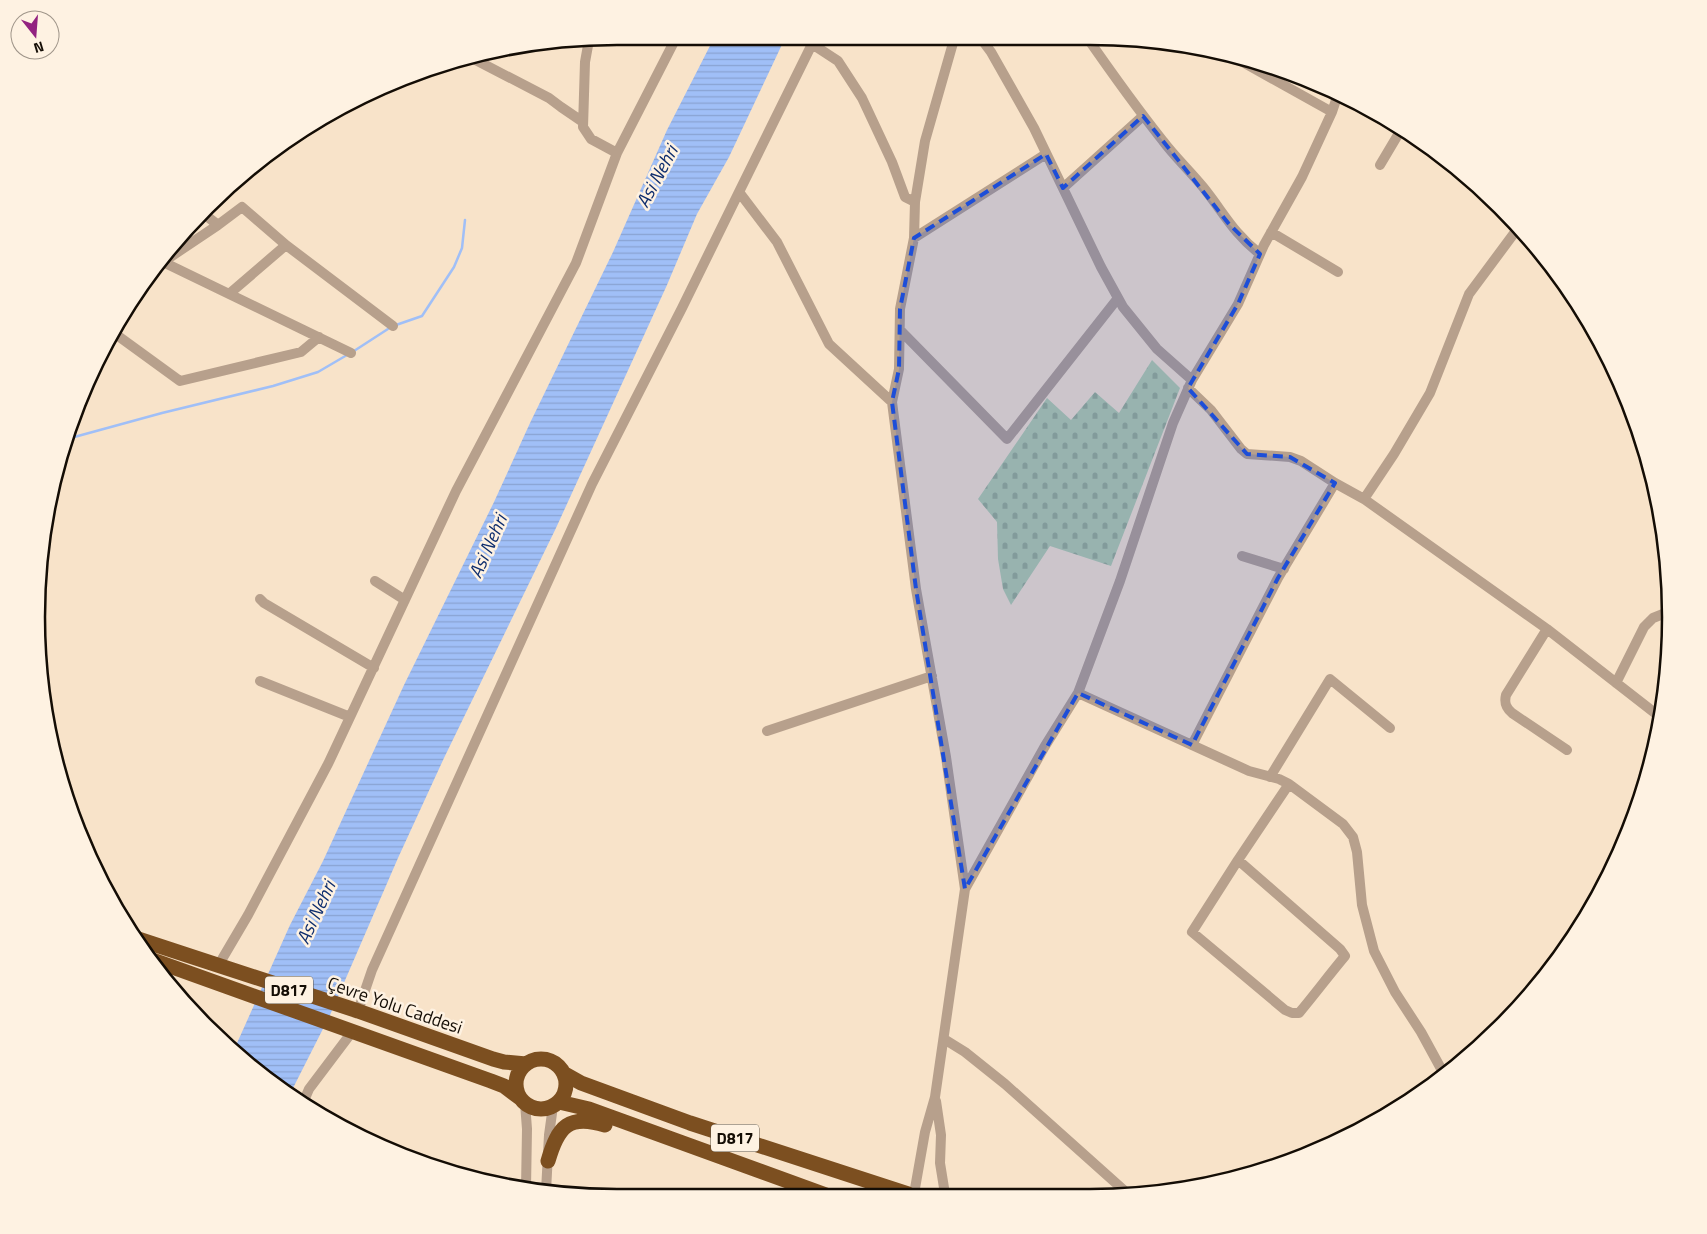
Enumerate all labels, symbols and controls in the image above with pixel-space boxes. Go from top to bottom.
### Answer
north arrow [10,10,60,60]
text: N [31,36,47,59]
water label: Asi Nehri [628,138,685,212]
water label: Asi Nehri [460,508,515,582]
water label: Asi Nehri [288,874,343,948]
street label: Çevre Yolu Caddesi [324,969,466,1041]
road number: D817 [265,976,313,1004]
road number: D817 [711,1124,759,1152]

